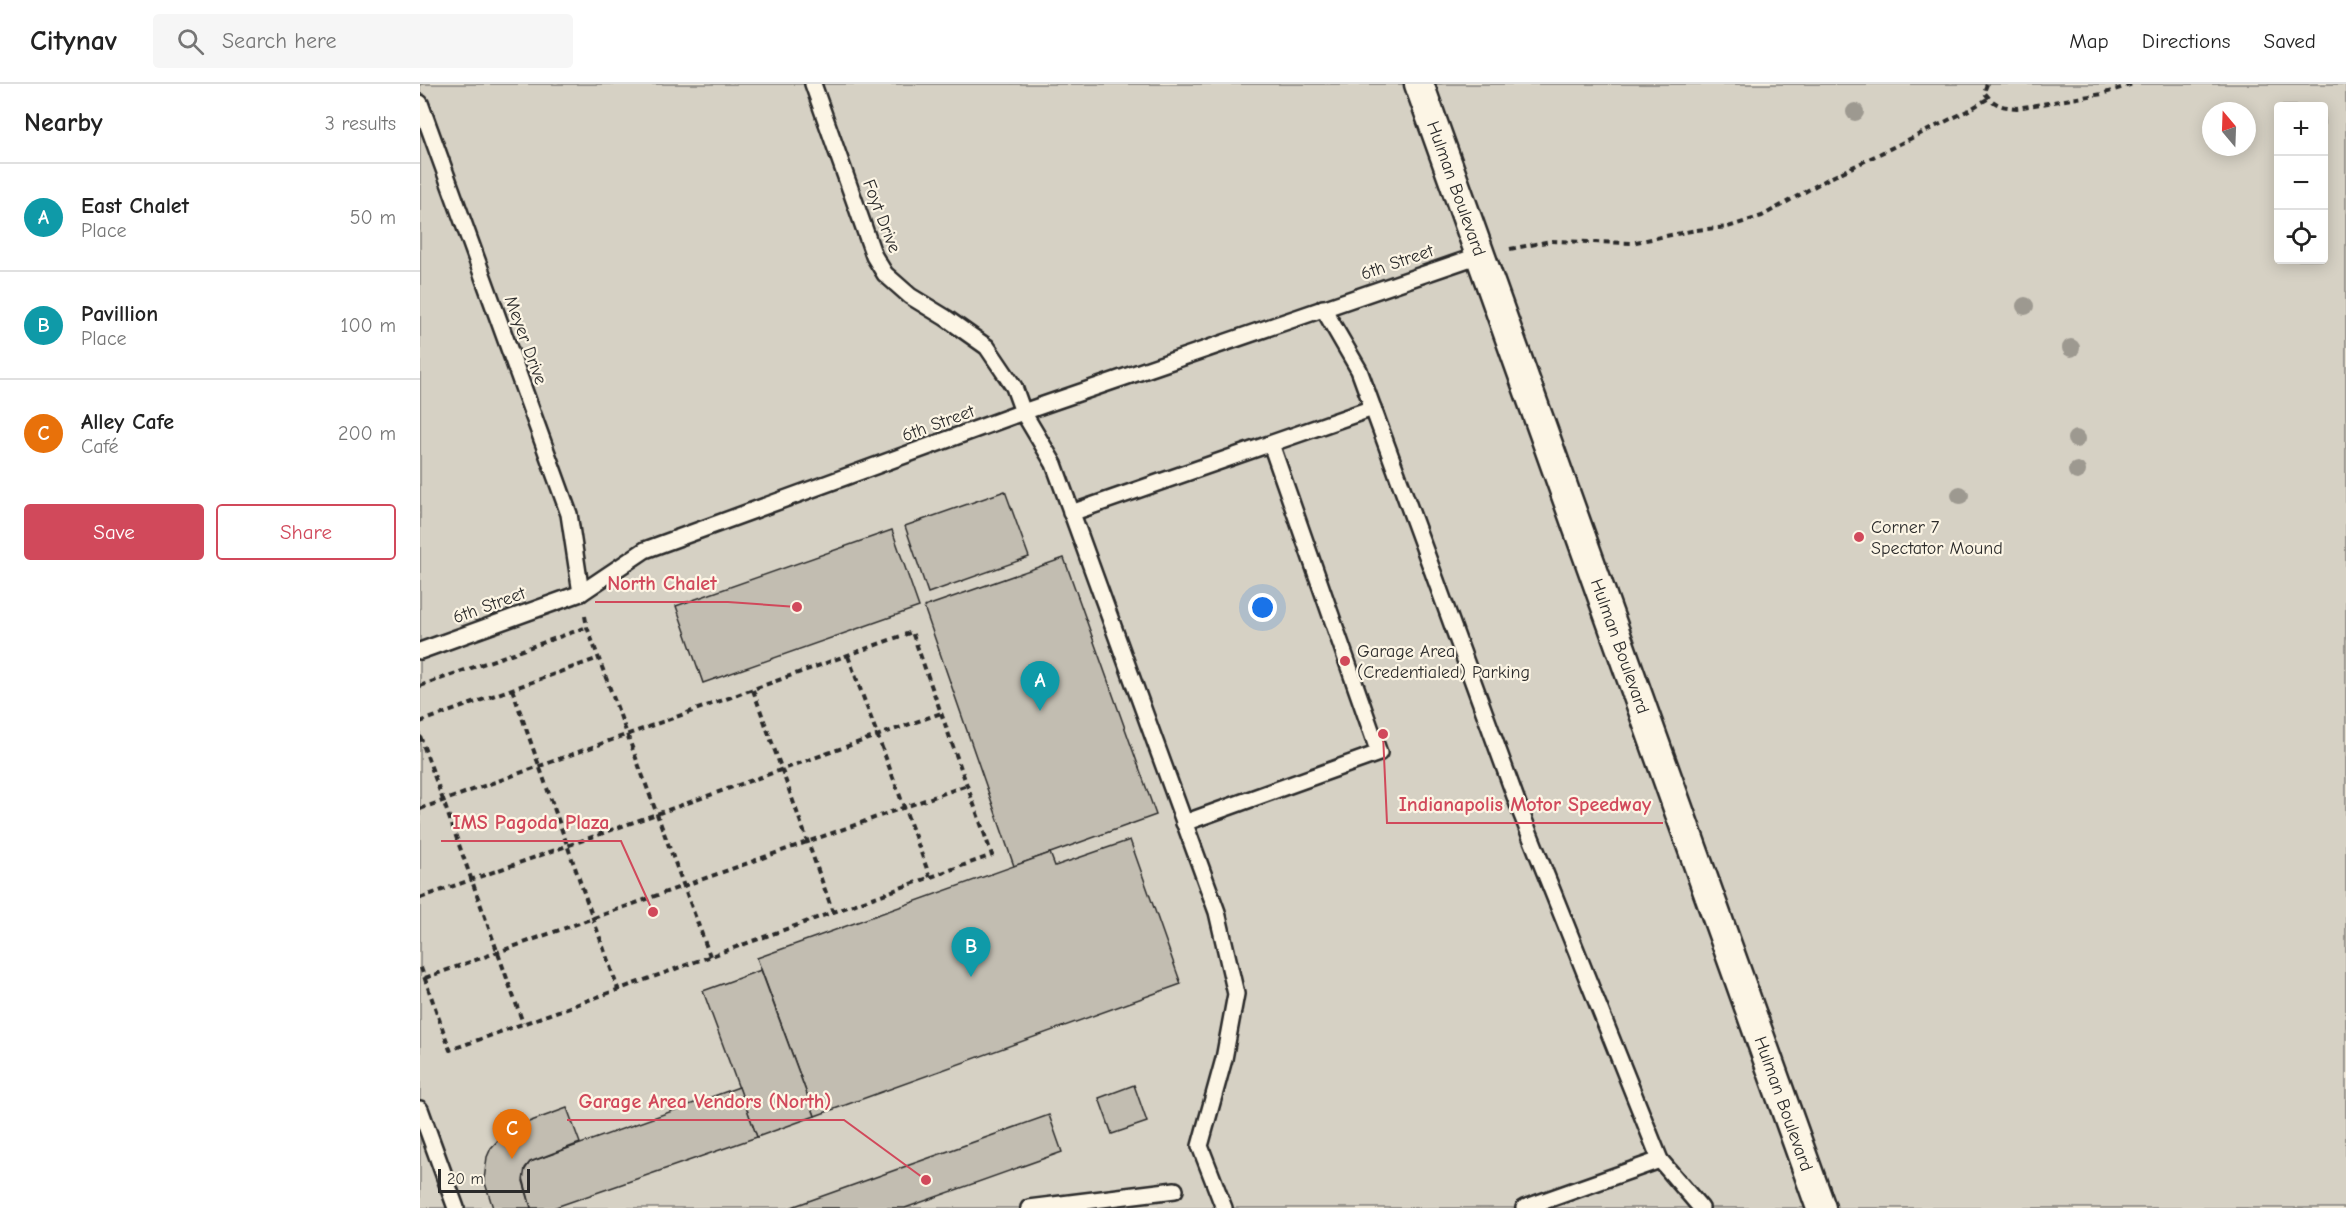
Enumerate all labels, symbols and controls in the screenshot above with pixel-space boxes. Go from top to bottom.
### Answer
search box [153,14,573,68]
text: Citynav [30,25,117,57]
icon: search [174,25,207,58]
text: Search here [222,28,336,54]
text: Map [2069,29,2109,53]
text: Directions [2142,29,2231,53]
text: Saved [2264,29,2316,53]
north arrow [2202,102,2256,156]
map controls [2274,102,2328,264]
button: + [2274,102,2328,156]
text: Nearby [24,108,103,138]
text: 3 results [325,112,396,135]
street label: Hulman Boulevard [1422,118,1490,259]
button: − [2274,156,2328,210]
street label: Foyt Drive [858,177,905,256]
text: East Chalet [81,193,189,219]
text: A [38,206,49,229]
text: 50 m [350,206,396,229]
button: locate [2274,210,2328,264]
text: Place [81,219,127,242]
street label: 6th Street [1358,240,1437,285]
street label: Meyer Drive [500,293,551,387]
text: Pavillion [81,301,158,327]
text: B [37,314,50,337]
text: 100 m [341,314,396,337]
text: Place [81,327,127,350]
street label: 6th Street [899,400,978,446]
text: Alley Cafe [81,409,174,435]
text: C [37,422,50,445]
text: 200 m [338,422,396,445]
text: Café [81,435,119,458]
button: Save [24,504,204,560]
button: Share [216,504,396,560]
place label: Corner 7 Spectator Mound [1871,517,2003,559]
marker: Corner 7 Spectator Mound [1852,530,1866,544]
callout: North Chalet [595,564,728,602]
text: North Chalet [607,572,717,595]
street label: Hulman Boulevard [1586,576,1653,717]
street label: 6th Street [450,582,529,628]
your location [1248,593,1277,622]
place label: Garage Area (Credentialed) Parking [1357,641,1530,683]
marker: Garage Area (Credentialed) Parking [1338,654,1352,668]
pin: A [1020,662,1060,711]
callout: Indianapolis Motor Speedway [1387,785,1663,823]
text: Indianapolis Motor Speedway [1399,793,1652,816]
callout: IMS Pagoda Plaza [441,803,621,841]
text: IMS Pagoda Plaza [453,811,609,834]
pin: B [952,928,990,977]
street label: Hulman Boulevard [1749,1034,1817,1174]
callout: Garage Area Vendors (North) [567,1082,844,1120]
text: Garage Area Vendors (North) [579,1090,831,1113]
pin: C [492,1110,532,1159]
scale bar [438,1166,530,1194]
text: 20 m [447,1170,484,1188]

